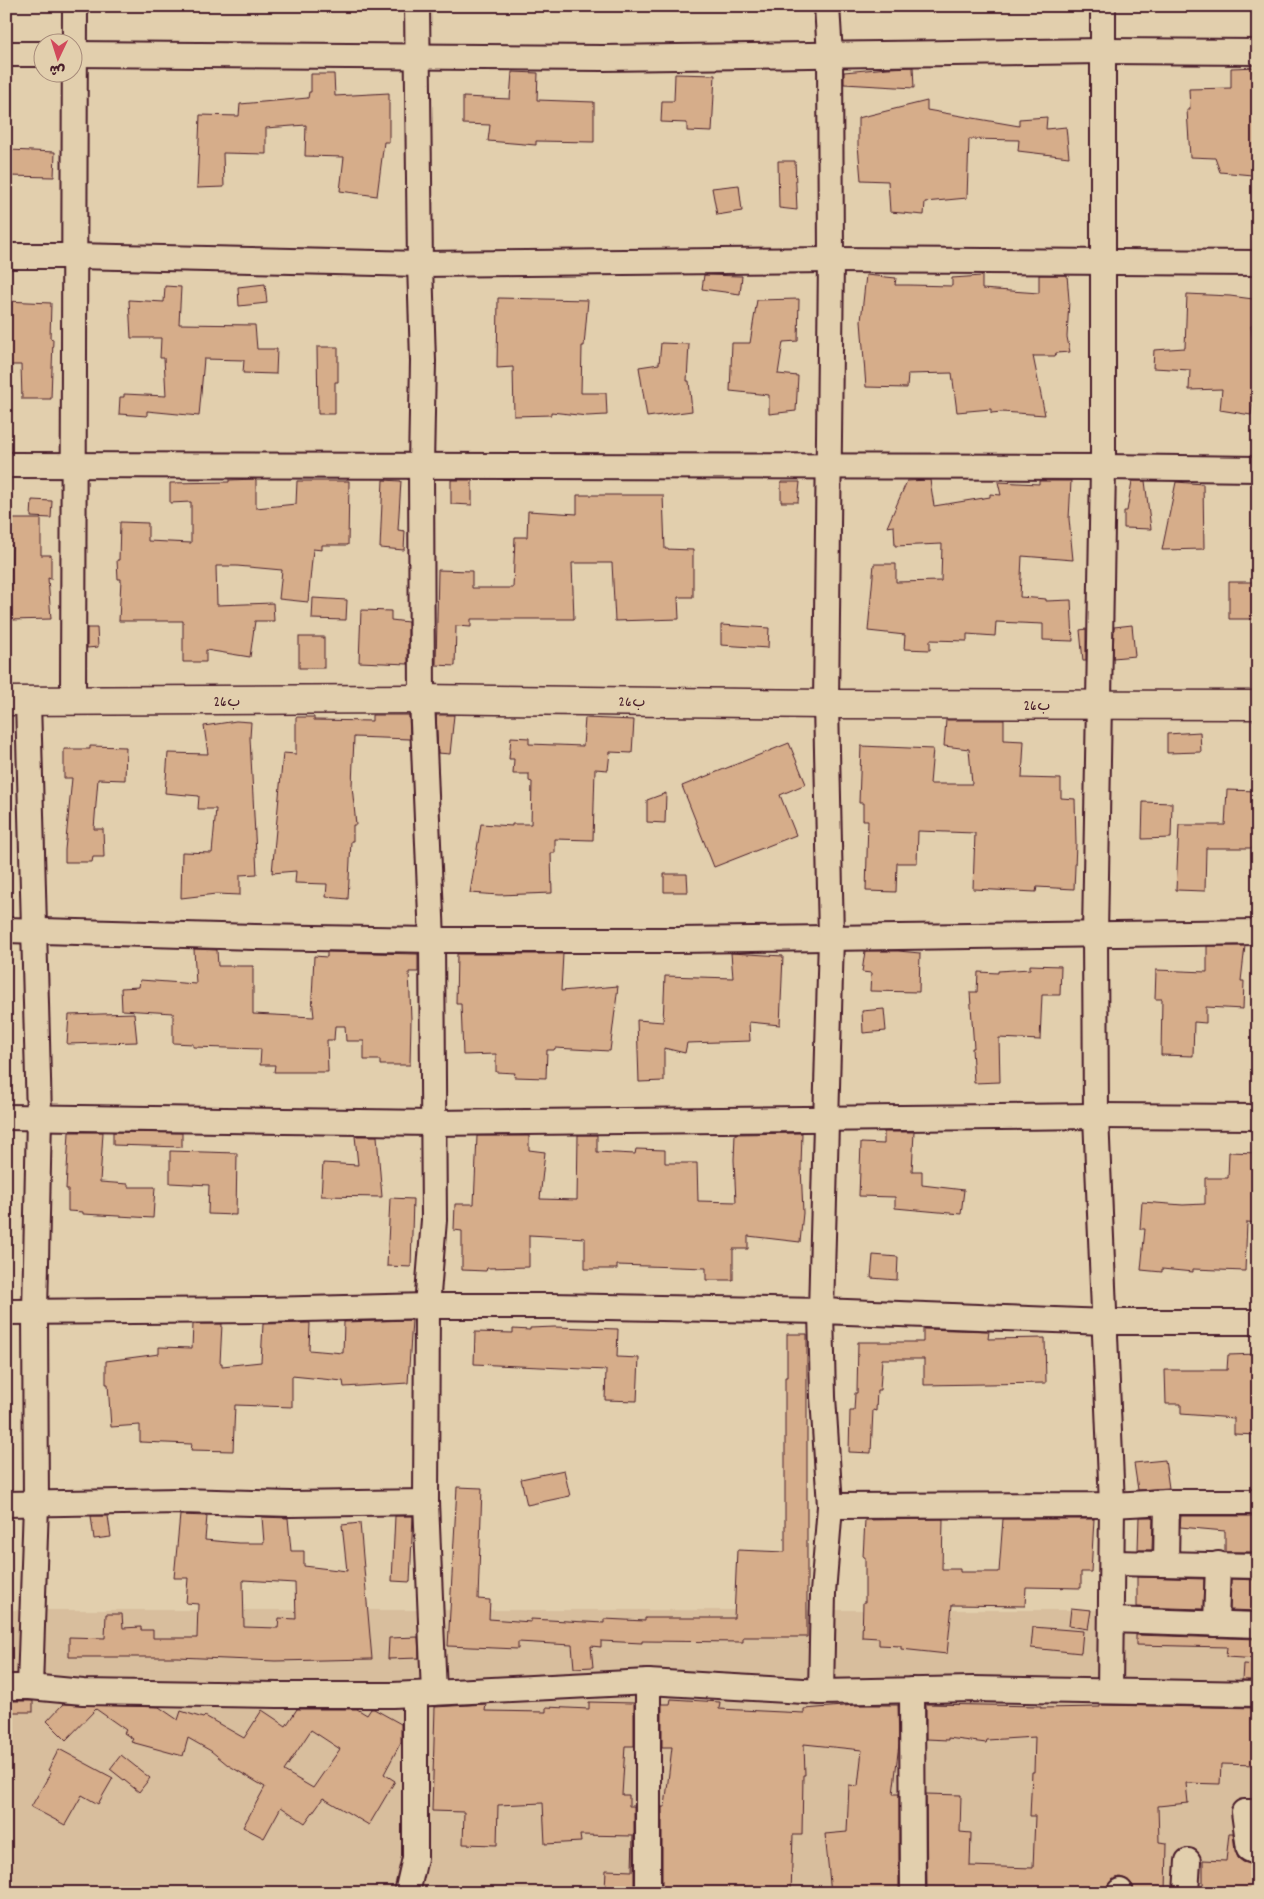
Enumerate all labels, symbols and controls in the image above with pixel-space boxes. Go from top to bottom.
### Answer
north arrow [32,32,82,82]
text: ش [49,58,66,79]
street label: 26ب [213,692,241,714]
street label: 26ب [618,692,646,714]
street label: 26ب [1023,696,1051,718]

